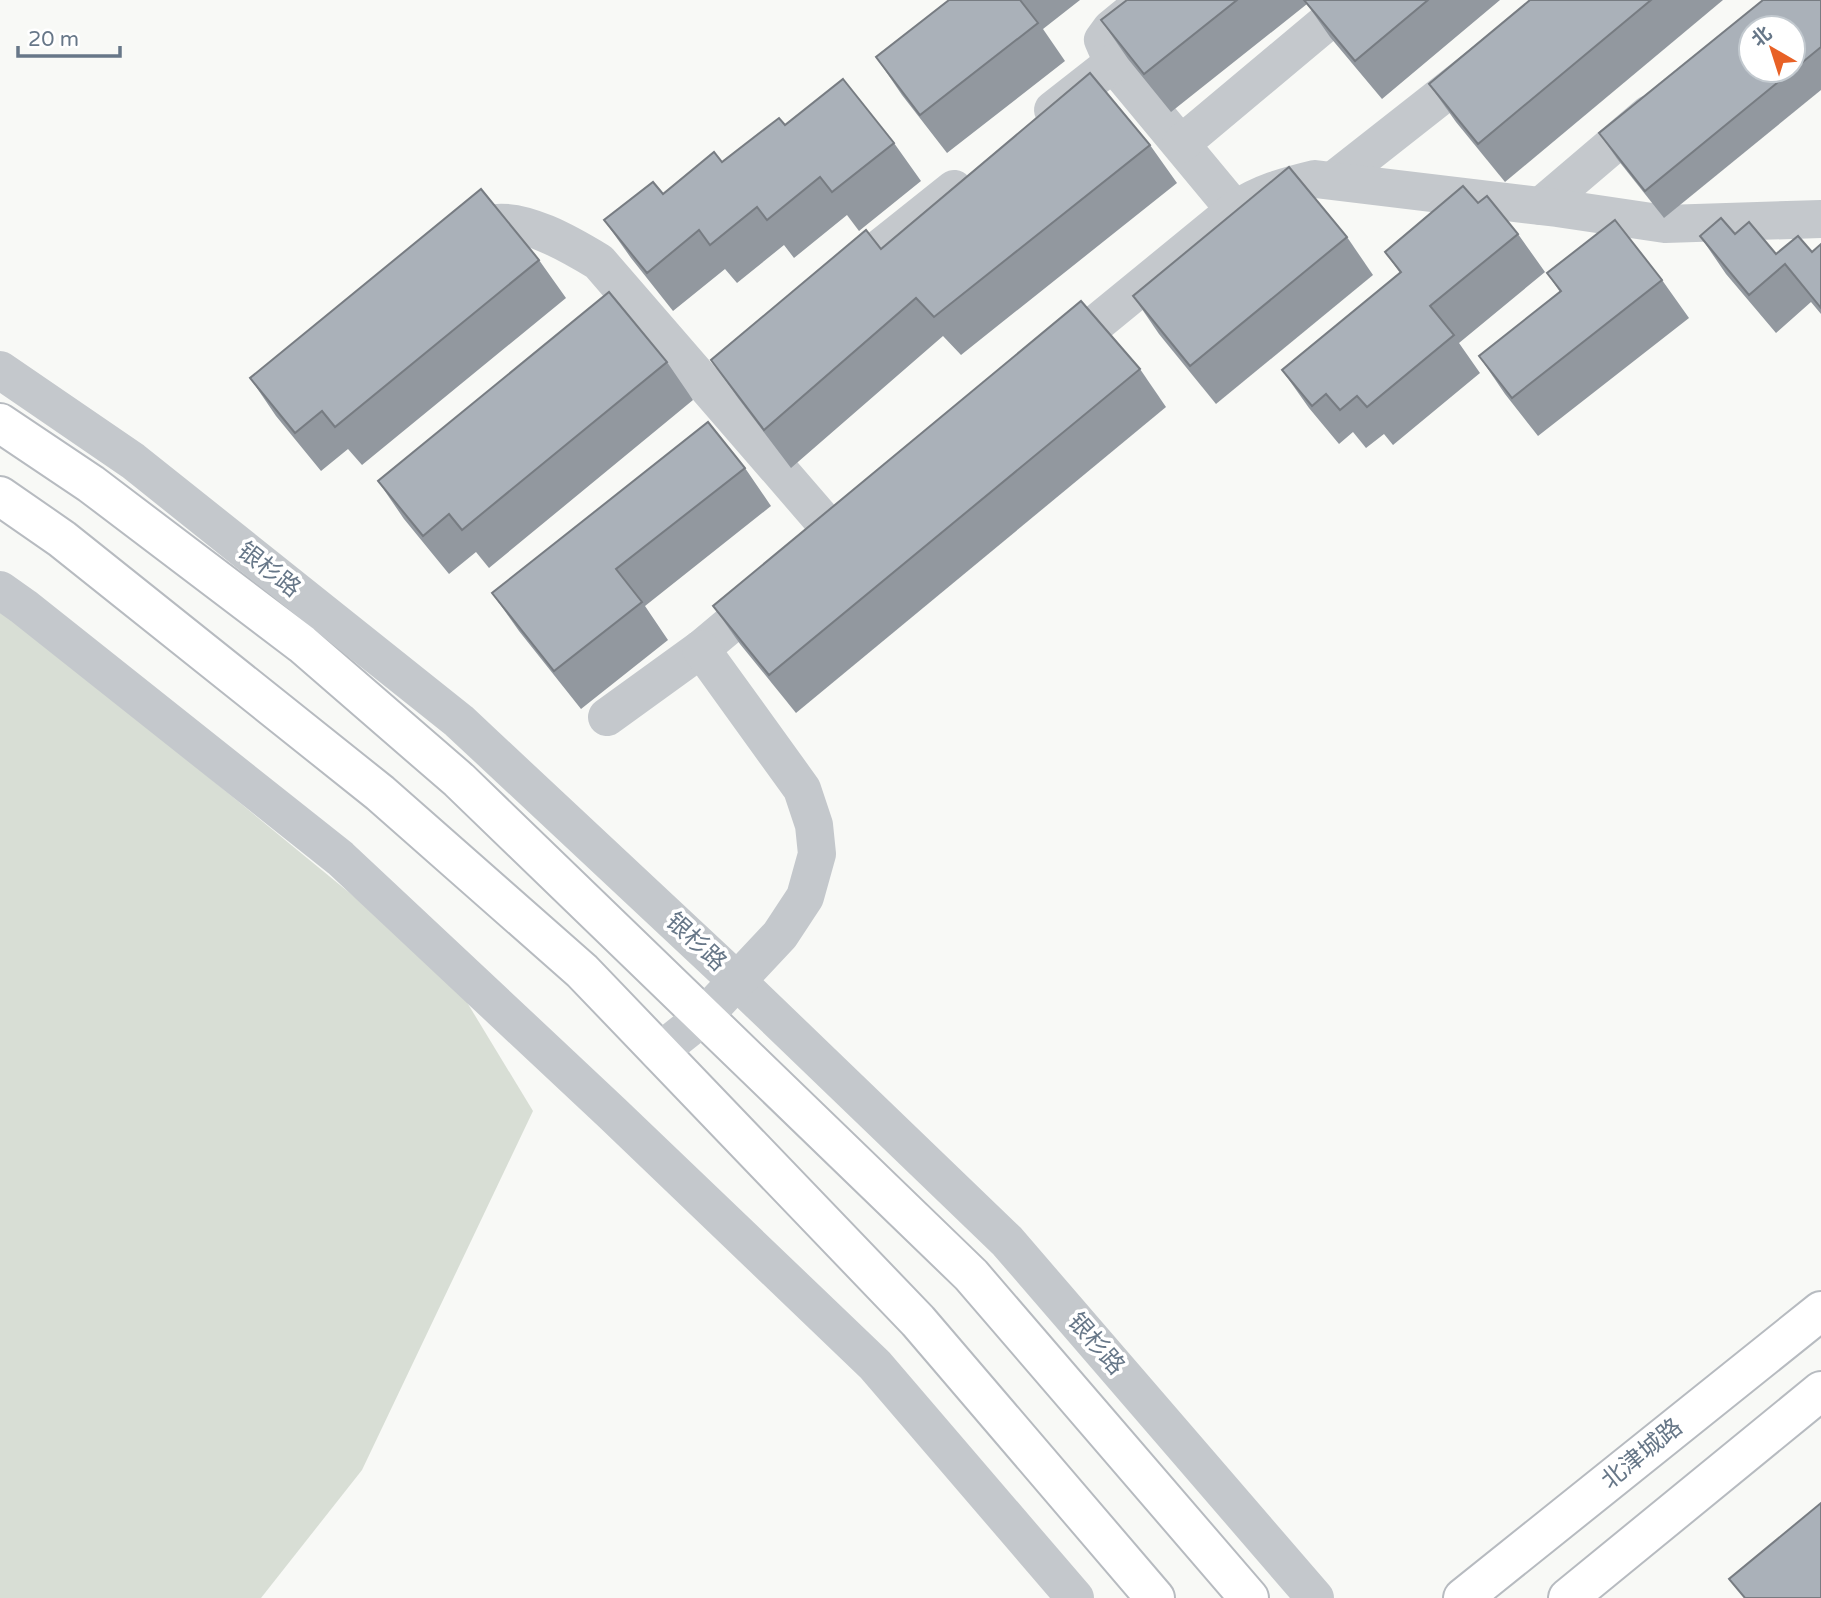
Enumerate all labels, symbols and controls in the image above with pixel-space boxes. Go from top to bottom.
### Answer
scale bar [18,14,119,58]
north arrow [1737,14,1807,84]
text: 北 [1748,22,1776,51]
text: 20 m [28,27,79,52]
street label: 银杉路 [232,536,306,604]
street label: 银杉路 [660,907,732,977]
street label: 银杉路 [1061,1307,1131,1381]
street label: 北津城路 [1596,1413,1688,1495]

